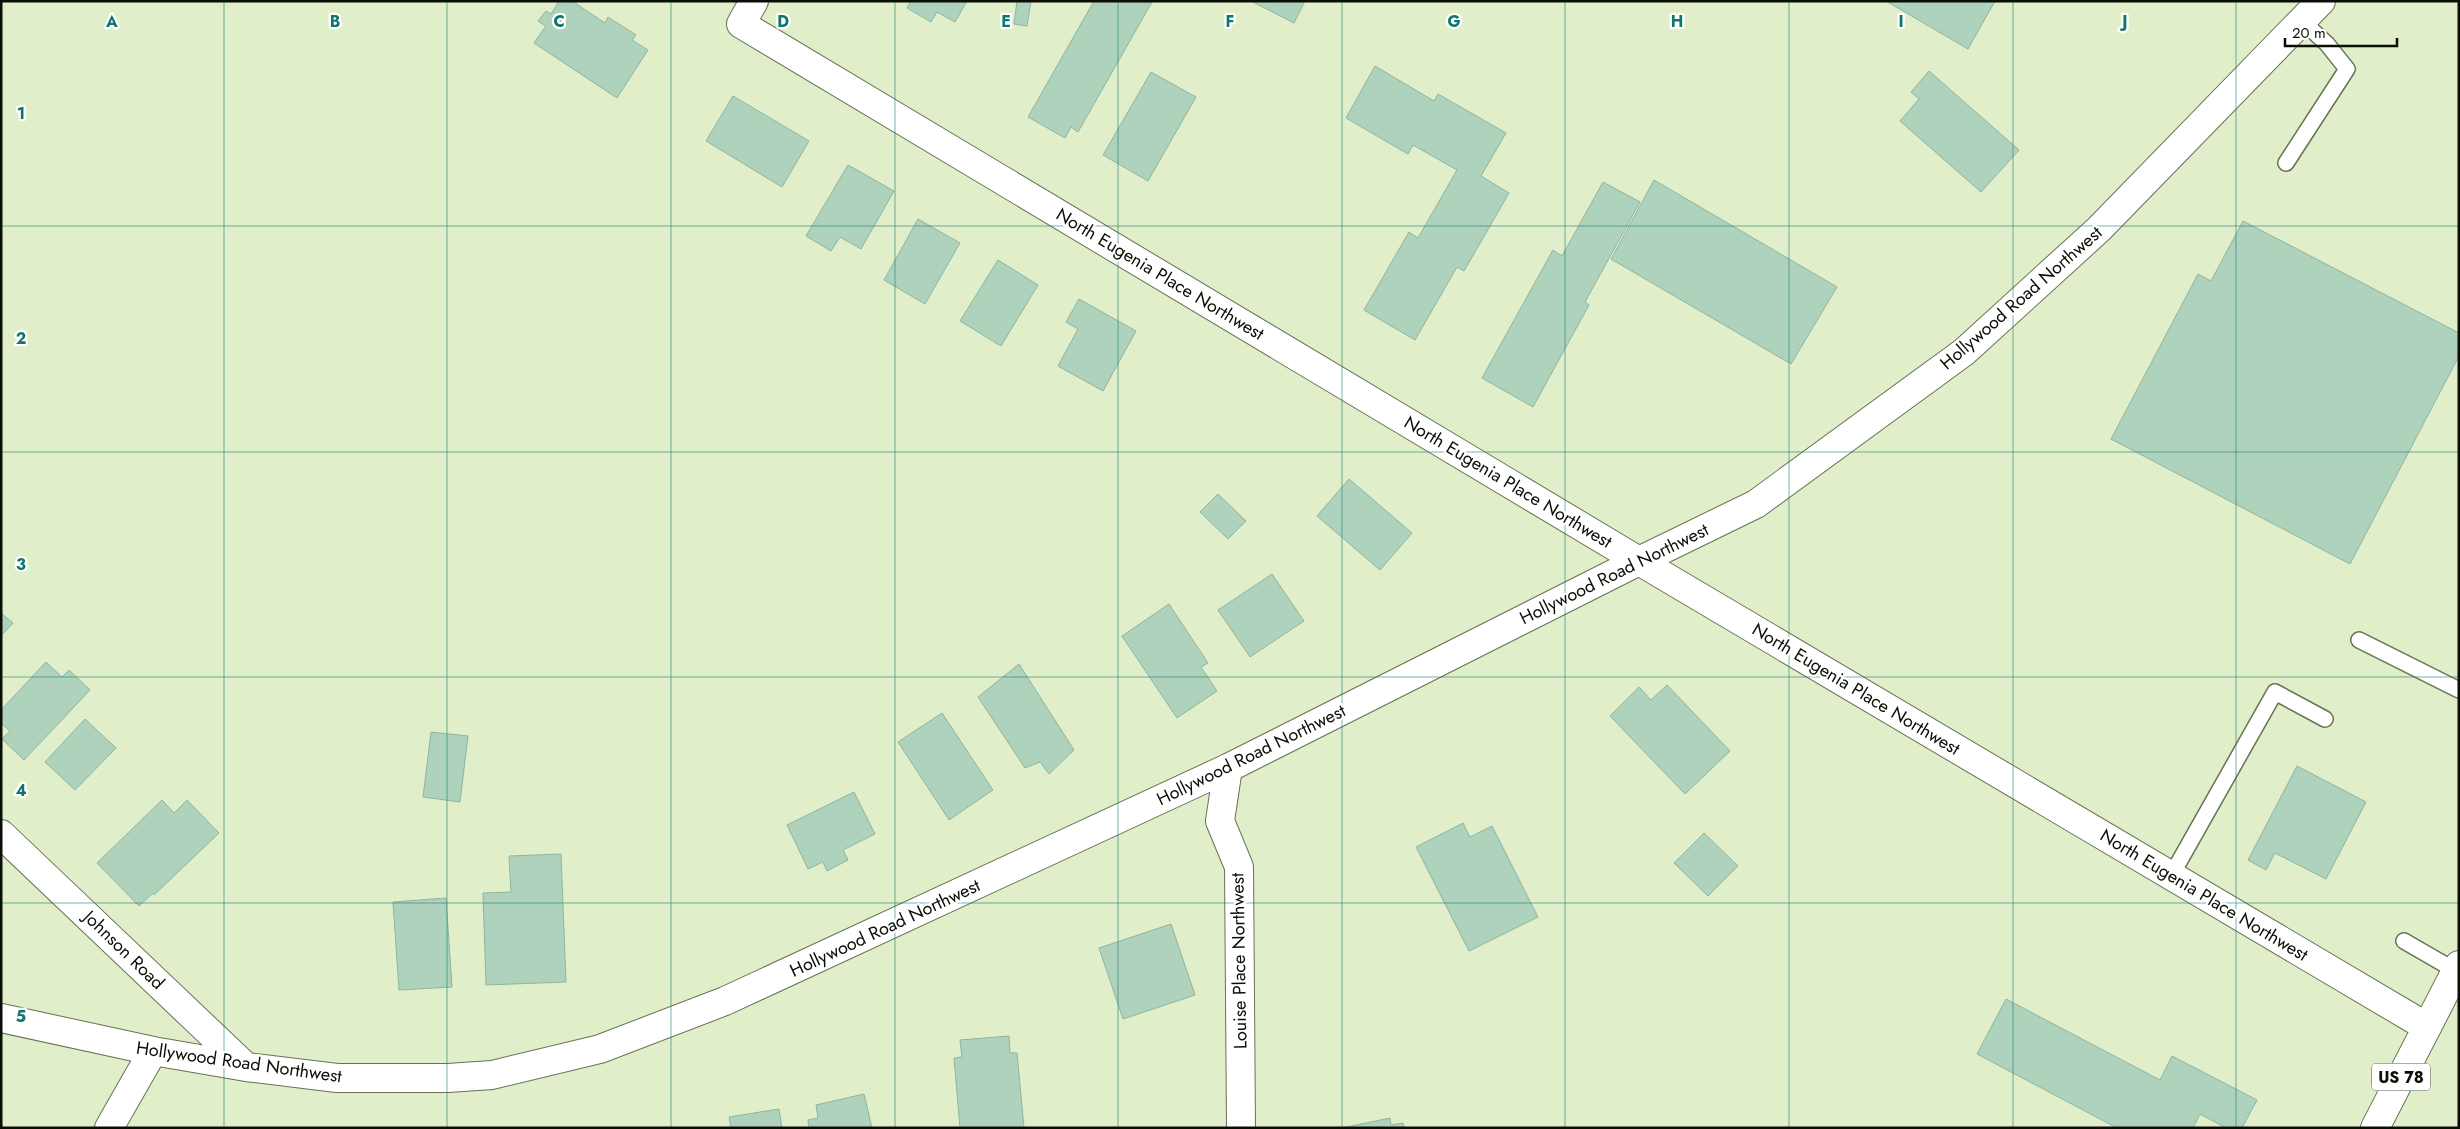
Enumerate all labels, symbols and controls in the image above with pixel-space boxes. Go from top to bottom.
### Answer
text: A [105,10,118,33]
text: B [330,10,340,33]
text: C [553,10,565,33]
text: D [777,10,789,33]
text: E [1001,10,1011,33]
text: F [1226,10,1234,33]
text: G [1447,10,1461,33]
text: H [1671,10,1683,33]
text: I [1898,10,1904,33]
text: J [2119,10,2128,33]
scale bar [2285,15,2398,47]
text: 20 m [2292,22,2326,44]
text: 1 [17,102,25,125]
street label: North Eugenia Place Northwest [1051,201,1270,347]
street label: Hollywood Road Northwest [1934,220,2108,376]
text: 2 [16,327,26,350]
street label: North Eugenia Place Northwest [1399,409,1618,555]
street label: Hollywood Road Northwest [1515,517,1714,631]
text: 3 [16,553,26,576]
street label: North Eugenia Place Northwest [1747,616,1966,762]
street label: Hollywood Road Northwest [1152,698,1351,812]
text: 4 [15,779,27,802]
street label: North Eugenia Place Northwest [2095,822,2314,968]
street label: Hollywood Road Northwest [786,872,985,984]
street label: Louise Place Northwest [1224,872,1254,1049]
street label: Johnson Road [76,903,170,995]
text: 5 [16,1005,26,1028]
street label: Hollywood Road Northwest [134,1035,344,1089]
road number: US 78 [2372,1064,2430,1090]

